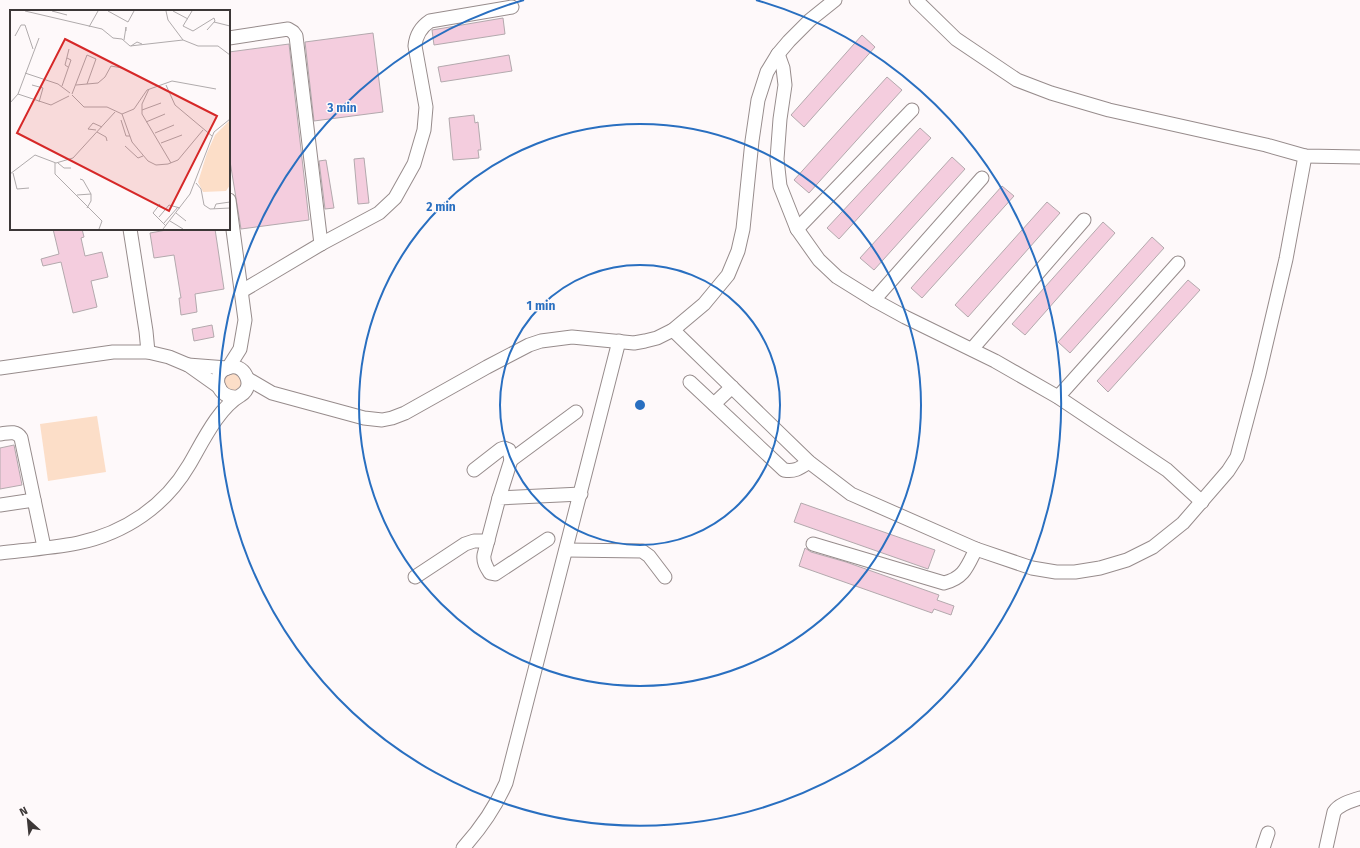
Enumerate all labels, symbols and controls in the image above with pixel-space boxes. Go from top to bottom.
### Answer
inset map [10,10,230,230]
text: 3 min [326,101,357,115]
text: 2 min [426,200,456,214]
text: 1 min [527,299,555,313]
centre of rings [633,398,647,412]
north arrow [8,800,48,840]
text: N [17,804,30,819]

